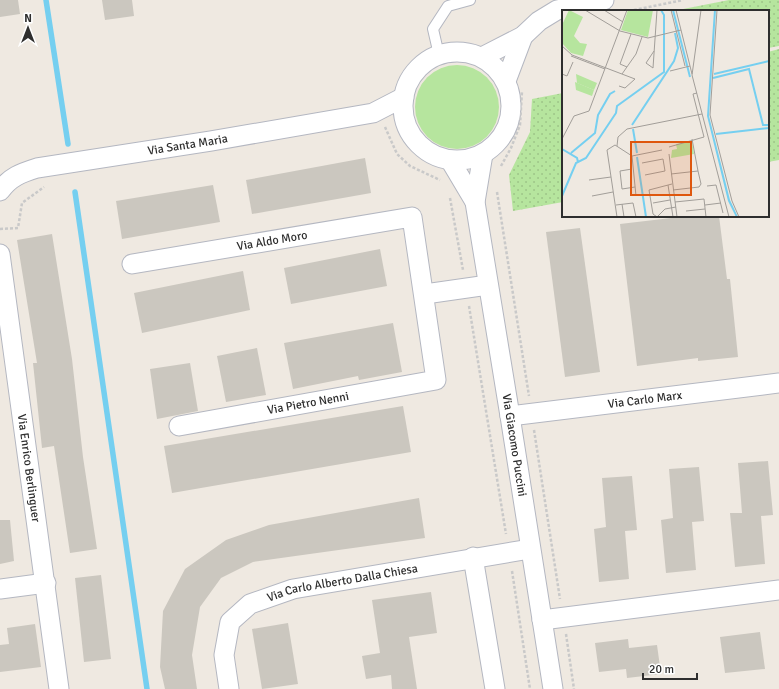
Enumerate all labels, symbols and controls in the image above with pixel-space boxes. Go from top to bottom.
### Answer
north arrow [8,8,48,48]
inset map [562,10,769,217]
text: N [24,12,32,25]
street label: Via Santa Maria [147,131,229,159]
street label: Via Aldo Moro [236,228,308,254]
street label: Via Carlo Marx [607,388,684,412]
street label: Via Pietro Nenni [266,389,350,418]
street label: Via Giacomo Puccini [498,393,530,498]
street label: Via Enrico Berlinguer [14,413,43,524]
street label: Via Carlo Alberto Dalla Chiesa [265,561,419,605]
scale bar [643,655,697,681]
text: 20 m [649,662,674,677]

